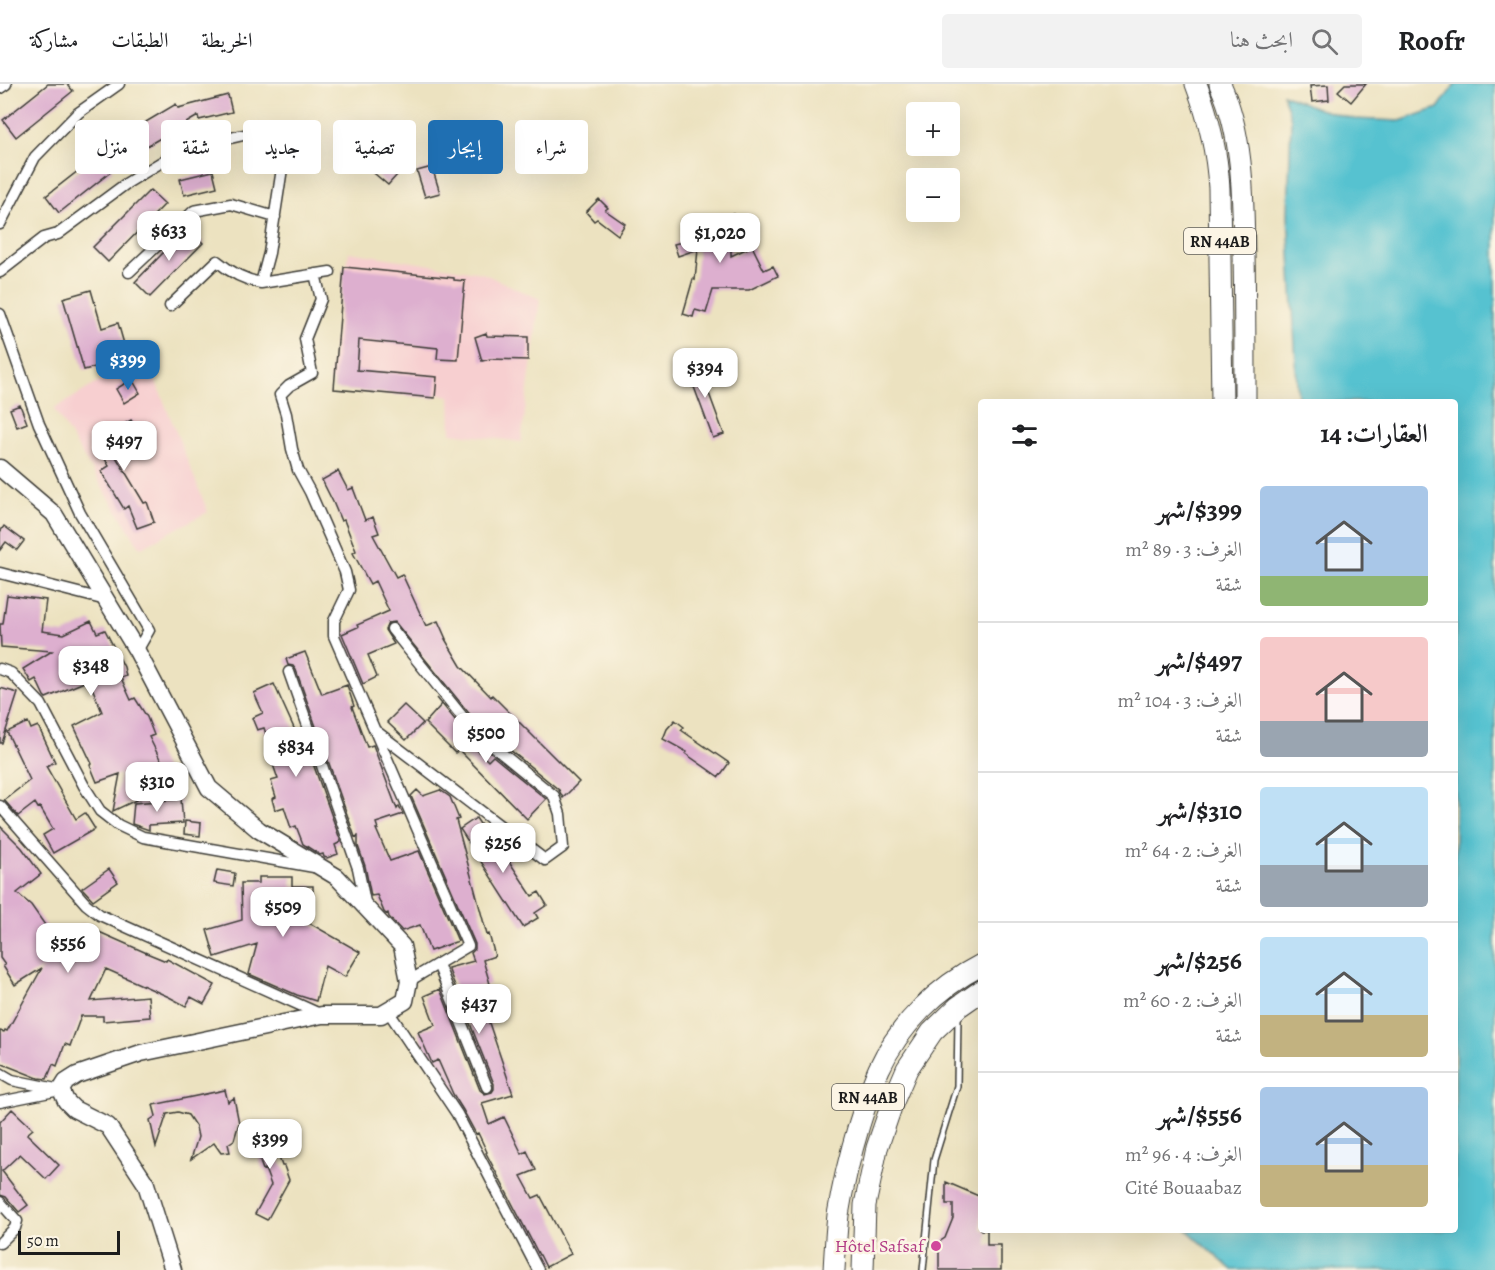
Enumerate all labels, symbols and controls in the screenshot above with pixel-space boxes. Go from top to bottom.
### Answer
search box [942,14,1362,68]
text: Roofr [1398,22,1465,60]
text: ابحث هنا [1230,25,1293,55]
icon: search [1308,25,1341,58]
text: مشاركة [30,26,78,54]
text: الطبقات [111,26,168,54]
text: الخريطة [201,26,253,54]
map controls [906,102,960,222]
button: + [906,102,960,156]
chip: منزل [75,120,149,174]
chip: شقة [161,120,231,174]
chip: جديد [243,120,321,174]
chip: تصفية [333,120,416,174]
chip: إيجار [428,120,503,174]
chip: شراء [515,120,588,174]
button: − [906,168,960,222]
pin: $633 [133,211,205,262]
pin: $1,020 [671,213,769,264]
text: $633 [151,217,187,244]
text: $1,020 [694,219,746,246]
road number: RN 44AB [1184,228,1256,254]
pin: $399 [92,340,164,391]
text: $399 [110,346,146,373]
pin: $394 [669,348,741,399]
text: $394 [687,354,723,381]
text: العقارات: 14 [1320,416,1428,451]
icon: filters [1008,419,1041,452]
pin: $497 [88,421,160,472]
text: $497 [106,427,142,454]
text: $399/شهر [1156,492,1242,527]
icon: home [1308,510,1380,582]
text: الغرف: 3 · 89 m² [1125,536,1242,563]
text: شقة [1216,571,1242,598]
text: $497/شهر [1156,643,1242,678]
pin: $348 [55,646,127,697]
text: $348 [73,652,109,679]
icon: home [1308,661,1380,733]
text: الغرف: 3 · 104 m² [1118,687,1242,714]
pin: $500 [450,713,522,764]
text: $500 [467,719,505,746]
text: شقة [1216,722,1242,749]
pin: $834 [260,727,332,778]
text: $834 [278,733,314,760]
pin: $310 [121,762,193,813]
text: $310 [139,768,175,795]
text: $310/شهر [1158,793,1242,828]
icon: home [1308,811,1380,883]
pin: $256 [467,823,539,874]
text: $256 [485,829,521,856]
text: الغرف: 2 · 64 m² [1125,837,1242,864]
text: شقة [1216,872,1242,899]
pin: $509 [247,887,319,938]
text: $509 [264,893,302,920]
pin: $556 [32,923,104,974]
text: $556 [50,929,86,956]
text: $256/شهر [1156,943,1242,978]
icon: home [1308,961,1380,1033]
pin: $437 [443,984,515,1035]
text: الغرف: 2 · 60 m² [1123,987,1242,1014]
text: $437 [461,990,497,1017]
text: شقة [1216,1022,1242,1049]
road number: RN 44AB [832,1084,904,1110]
text: $556/شهر [1157,1097,1242,1132]
icon: home [1308,1111,1380,1183]
pin: $399 [234,1119,306,1170]
text: $399 [252,1125,288,1152]
text: الغرف: 4 · 96 m² [1125,1141,1242,1168]
text: Cité Bouaabaz [1125,1174,1242,1201]
scale bar [18,1228,120,1256]
text: 50 m [27,1230,59,1252]
place label: Hôtel Safsaf [835,1234,927,1258]
marker: Hôtel Safsaf [929,1239,943,1253]

